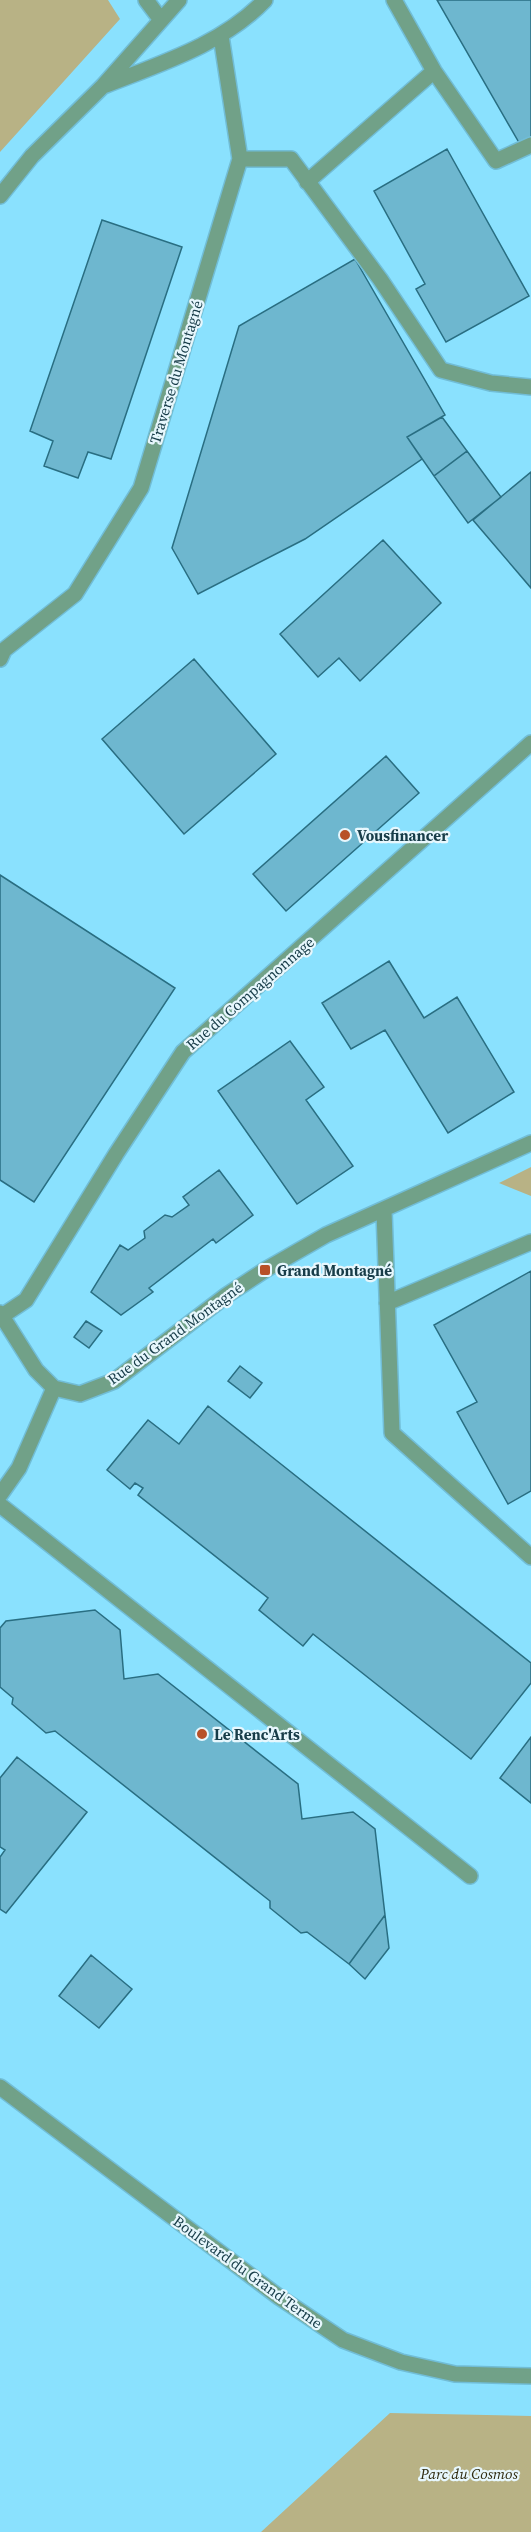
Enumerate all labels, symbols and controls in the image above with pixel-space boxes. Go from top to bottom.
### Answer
street label: Traverse du Montagné [144,297,208,446]
place label: Vousfinancer [357,825,448,846]
marker: Vousfinancer [338,828,352,842]
street label: Rue du Compagnonnage [182,931,319,1054]
place label: Grand Montagné [277,1260,392,1281]
marker: Grand Montagné [258,1263,272,1277]
street label: Rue du Grand Montagné [103,1277,247,1389]
place label: Le Renc'Arts [214,1724,300,1745]
marker: Le Renc'Arts [195,1727,209,1741]
street label: Boulevard du Grand Terme [169,2211,327,2334]
park label: Parc du Cosmos [419,2463,518,2484]

